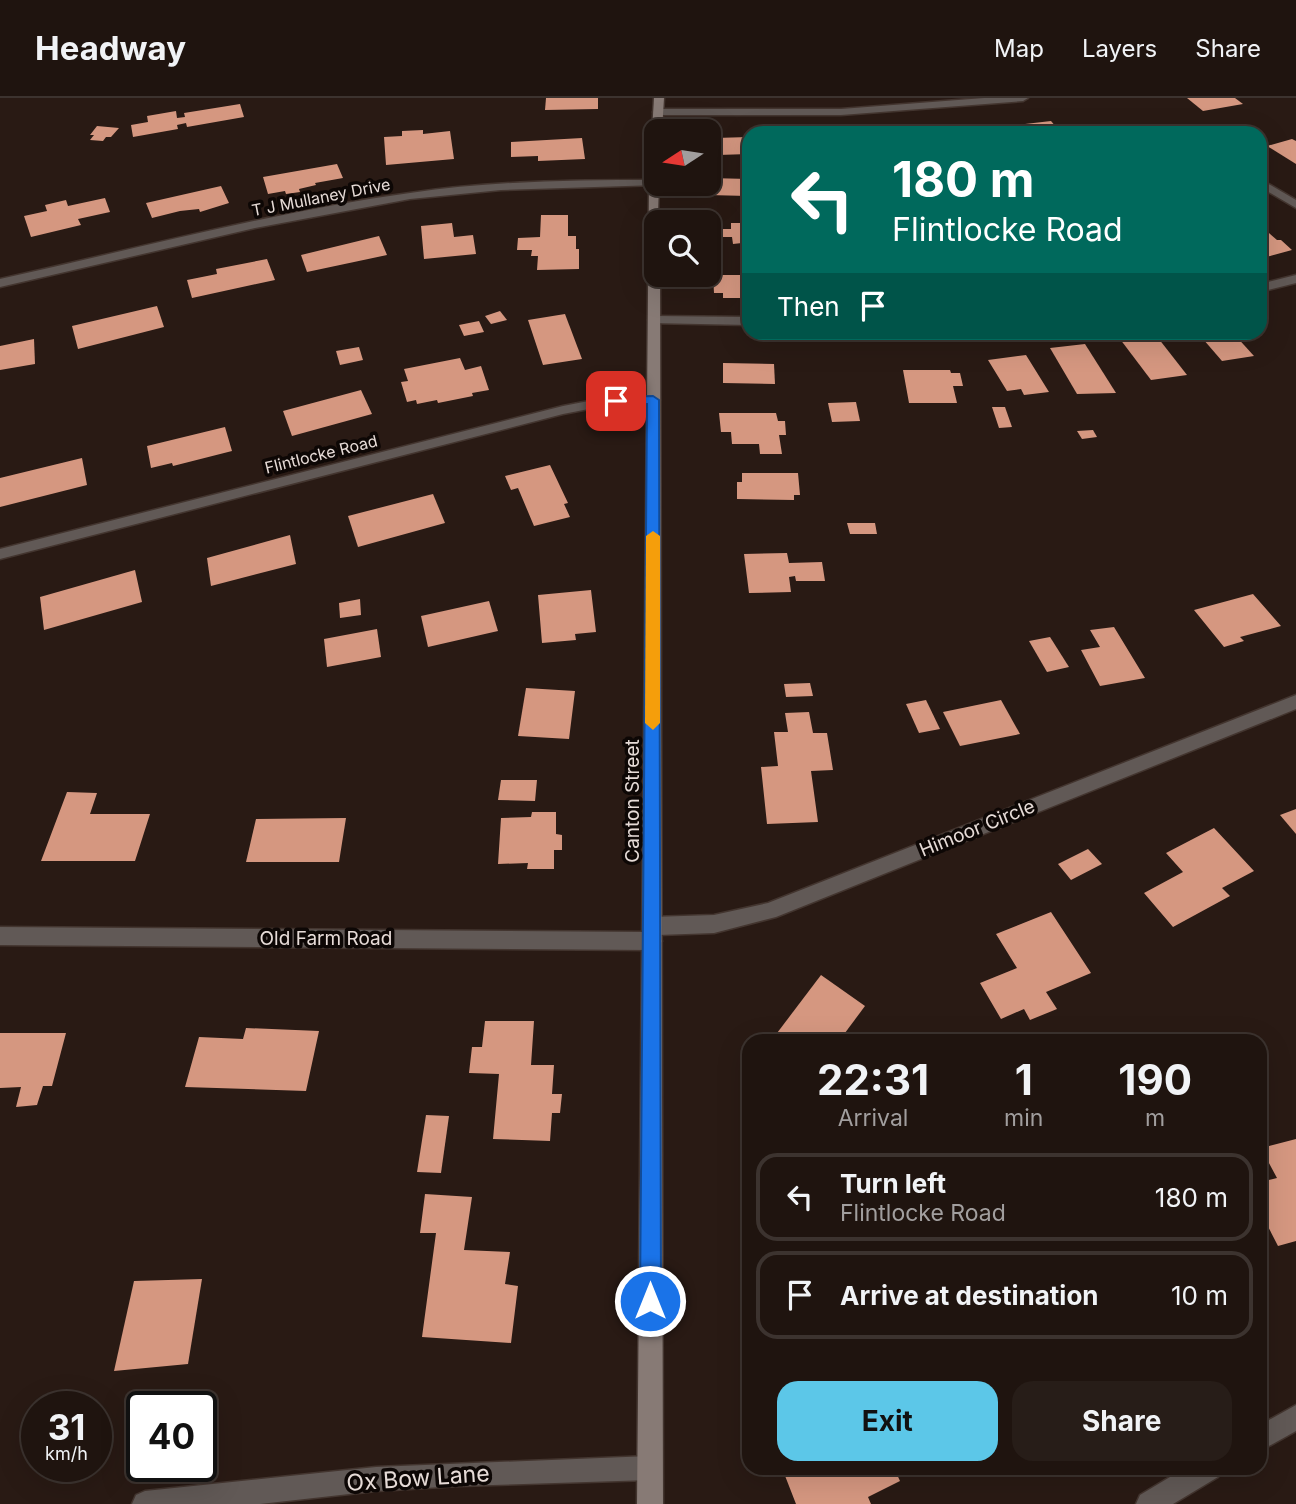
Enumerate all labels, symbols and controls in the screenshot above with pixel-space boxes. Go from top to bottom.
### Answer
text: Headway [35,28,186,68]
text: Map [994,34,1044,63]
text: Layers [1082,34,1157,63]
text: Share [1195,34,1261,63]
north arrow [644,119,721,196]
map controls [644,119,721,287]
text: 180 m [892,150,1034,209]
icon: left [777,154,868,245]
street label: T J Mullaney Drive [250,174,392,220]
button: search [644,210,721,287]
text: Flintlocke Road [892,210,1123,249]
icon: arrive [854,287,892,325]
text: Then [777,291,840,322]
pin [586,371,646,431]
icon: arrive [597,382,635,420]
street label: Flintlocke Road [263,430,379,478]
street label: Canton Street [621,739,644,863]
street label: Himoor Circle [916,794,1038,862]
street label: Old Farm Road [260,927,392,950]
text: 22:31 [817,1054,929,1105]
text: 1 [1015,1054,1033,1105]
text: 190 [1118,1054,1192,1105]
text: Arrival [838,1104,908,1132]
text: min [1004,1104,1043,1132]
text: m [1145,1104,1165,1132]
text: Turn left [840,1168,946,1199]
icon: left [781,1178,819,1216]
text: 180 m [1155,1182,1228,1213]
text: Flintlocke Road [840,1199,1006,1227]
position arrow [613,1264,687,1338]
icon: arrive [781,1276,819,1314]
text: Arrive at destination [840,1280,1099,1311]
text: 10 m [1171,1280,1228,1311]
button: Exit [777,1381,998,1461]
button: Share [1012,1381,1232,1461]
speed limit sign: 40 [126,1391,217,1482]
text: 31 [48,1406,85,1448]
text: km/h [45,1443,88,1464]
street label: Ox Bow Lane [346,1459,490,1497]

